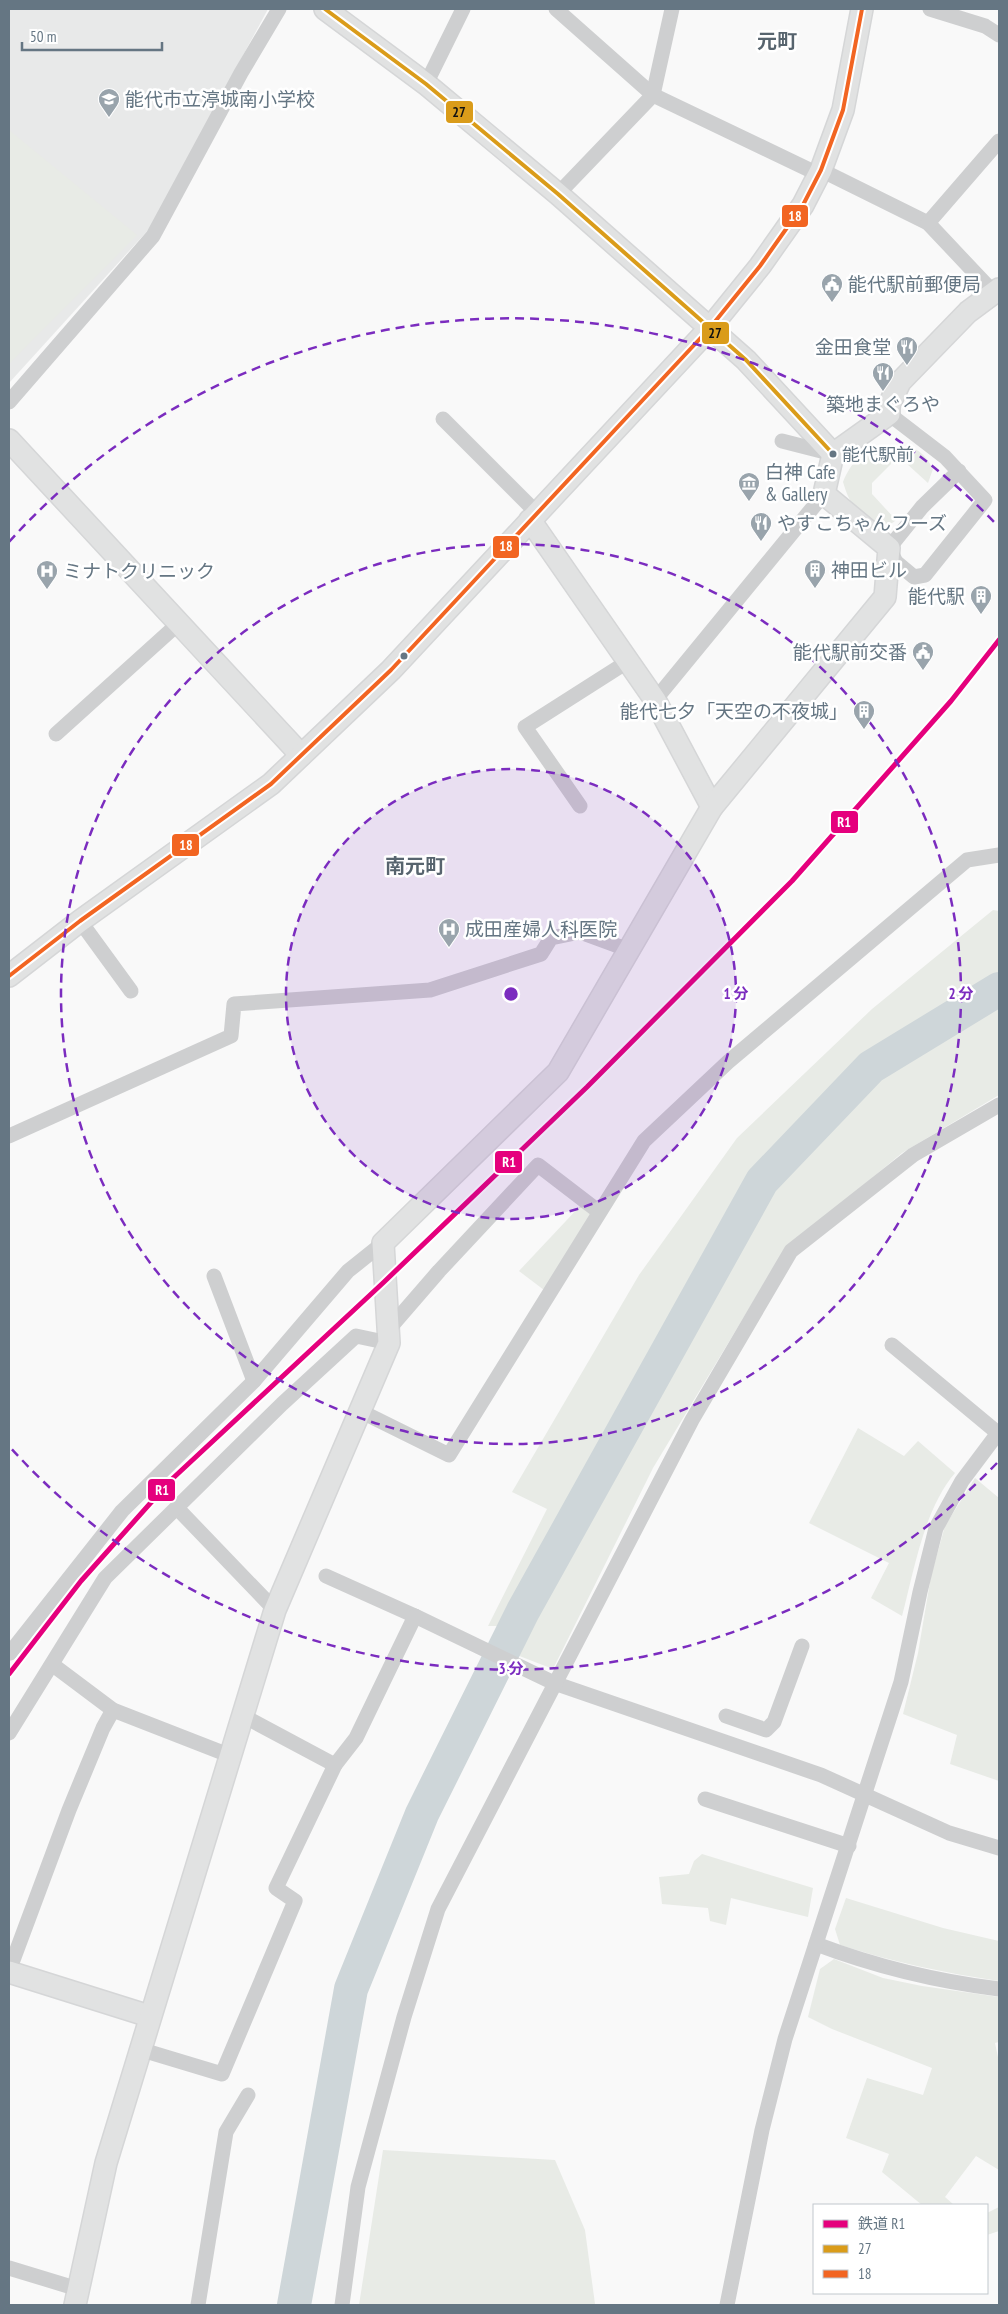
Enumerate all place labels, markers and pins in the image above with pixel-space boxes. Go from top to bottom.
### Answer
school or university icon: 能代市立渟城南小学校 [97,87,121,118]
place label: 能代市立渟城南小学校 [125,87,315,111]
public building icon: 能代駅前郵便局 [820,272,844,303]
place label: 能代駅前郵便局 [848,272,981,296]
place label: 金田食堂 [815,335,891,359]
restaurant icon: 金田食堂 [895,335,919,366]
restaurant icon: 築地まぐろや [871,361,895,392]
place label: 築地まぐろや [826,392,940,416]
place label: 能代駅前 [842,443,914,466]
marker: 能代駅前 [828,449,838,459]
place label: 白神 Cafe & Gallery [765,460,836,506]
museum icon: 白神 Cafe & Gallery [737,471,761,502]
restaurant icon: やすこちゃんフーズ [749,511,773,542]
place label: やすこちゃんフーズ [777,511,947,535]
building icon: 神田ビル [803,558,827,589]
place label: 神田ビル [831,558,907,582]
hospital icon: ミナトクリニック [35,559,59,590]
place label: ミナトクリニック [63,559,215,583]
place label: 能代駅 [908,584,965,608]
building icon: 能代駅 [969,584,993,615]
place label: 能代駅前交番 [793,640,907,664]
public building icon: 能代駅前交番 [911,640,935,671]
unlabelled marker [399,651,409,661]
place label: 能代七夕「天空の不夜城」 [620,699,848,723]
building icon: 能代七夕「天空の不夜城」 [852,699,876,730]
hospital icon: 成田産婦人科医院 [437,917,461,948]
place label: 成田産婦人科医院 [465,917,617,941]
centre of rings [502,985,520,1003]

